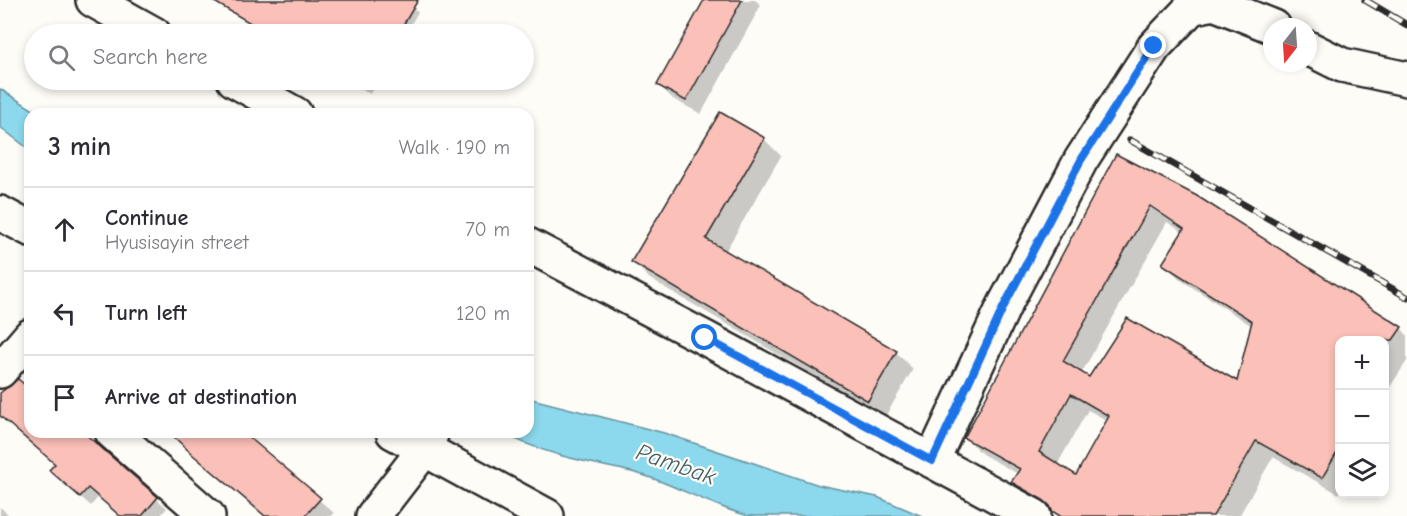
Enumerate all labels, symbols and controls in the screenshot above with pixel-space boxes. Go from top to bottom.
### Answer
north arrow [1263,18,1317,72]
search box [24,24,534,90]
route end [1140,32,1166,58]
icon: search [45,41,78,74]
text: Search here [93,44,208,70]
text: 3 min [48,132,111,162]
text: Walk · 190 m [399,136,510,159]
text: Continue [105,205,188,231]
icon: ahead [48,213,81,246]
text: 70 m [465,218,510,241]
text: Hyusisayin street [105,231,249,254]
icon: left [48,297,81,330]
text: Turn left [105,300,187,326]
text: 120 m [456,302,510,325]
route start [691,324,717,350]
map controls [1335,336,1389,498]
button: + [1335,336,1389,390]
icon: arrive [48,381,81,414]
text: Arrive at destination [105,384,297,410]
button: − [1335,390,1389,444]
water label: Pambak [632,437,720,491]
button: layers [1335,444,1389,498]

